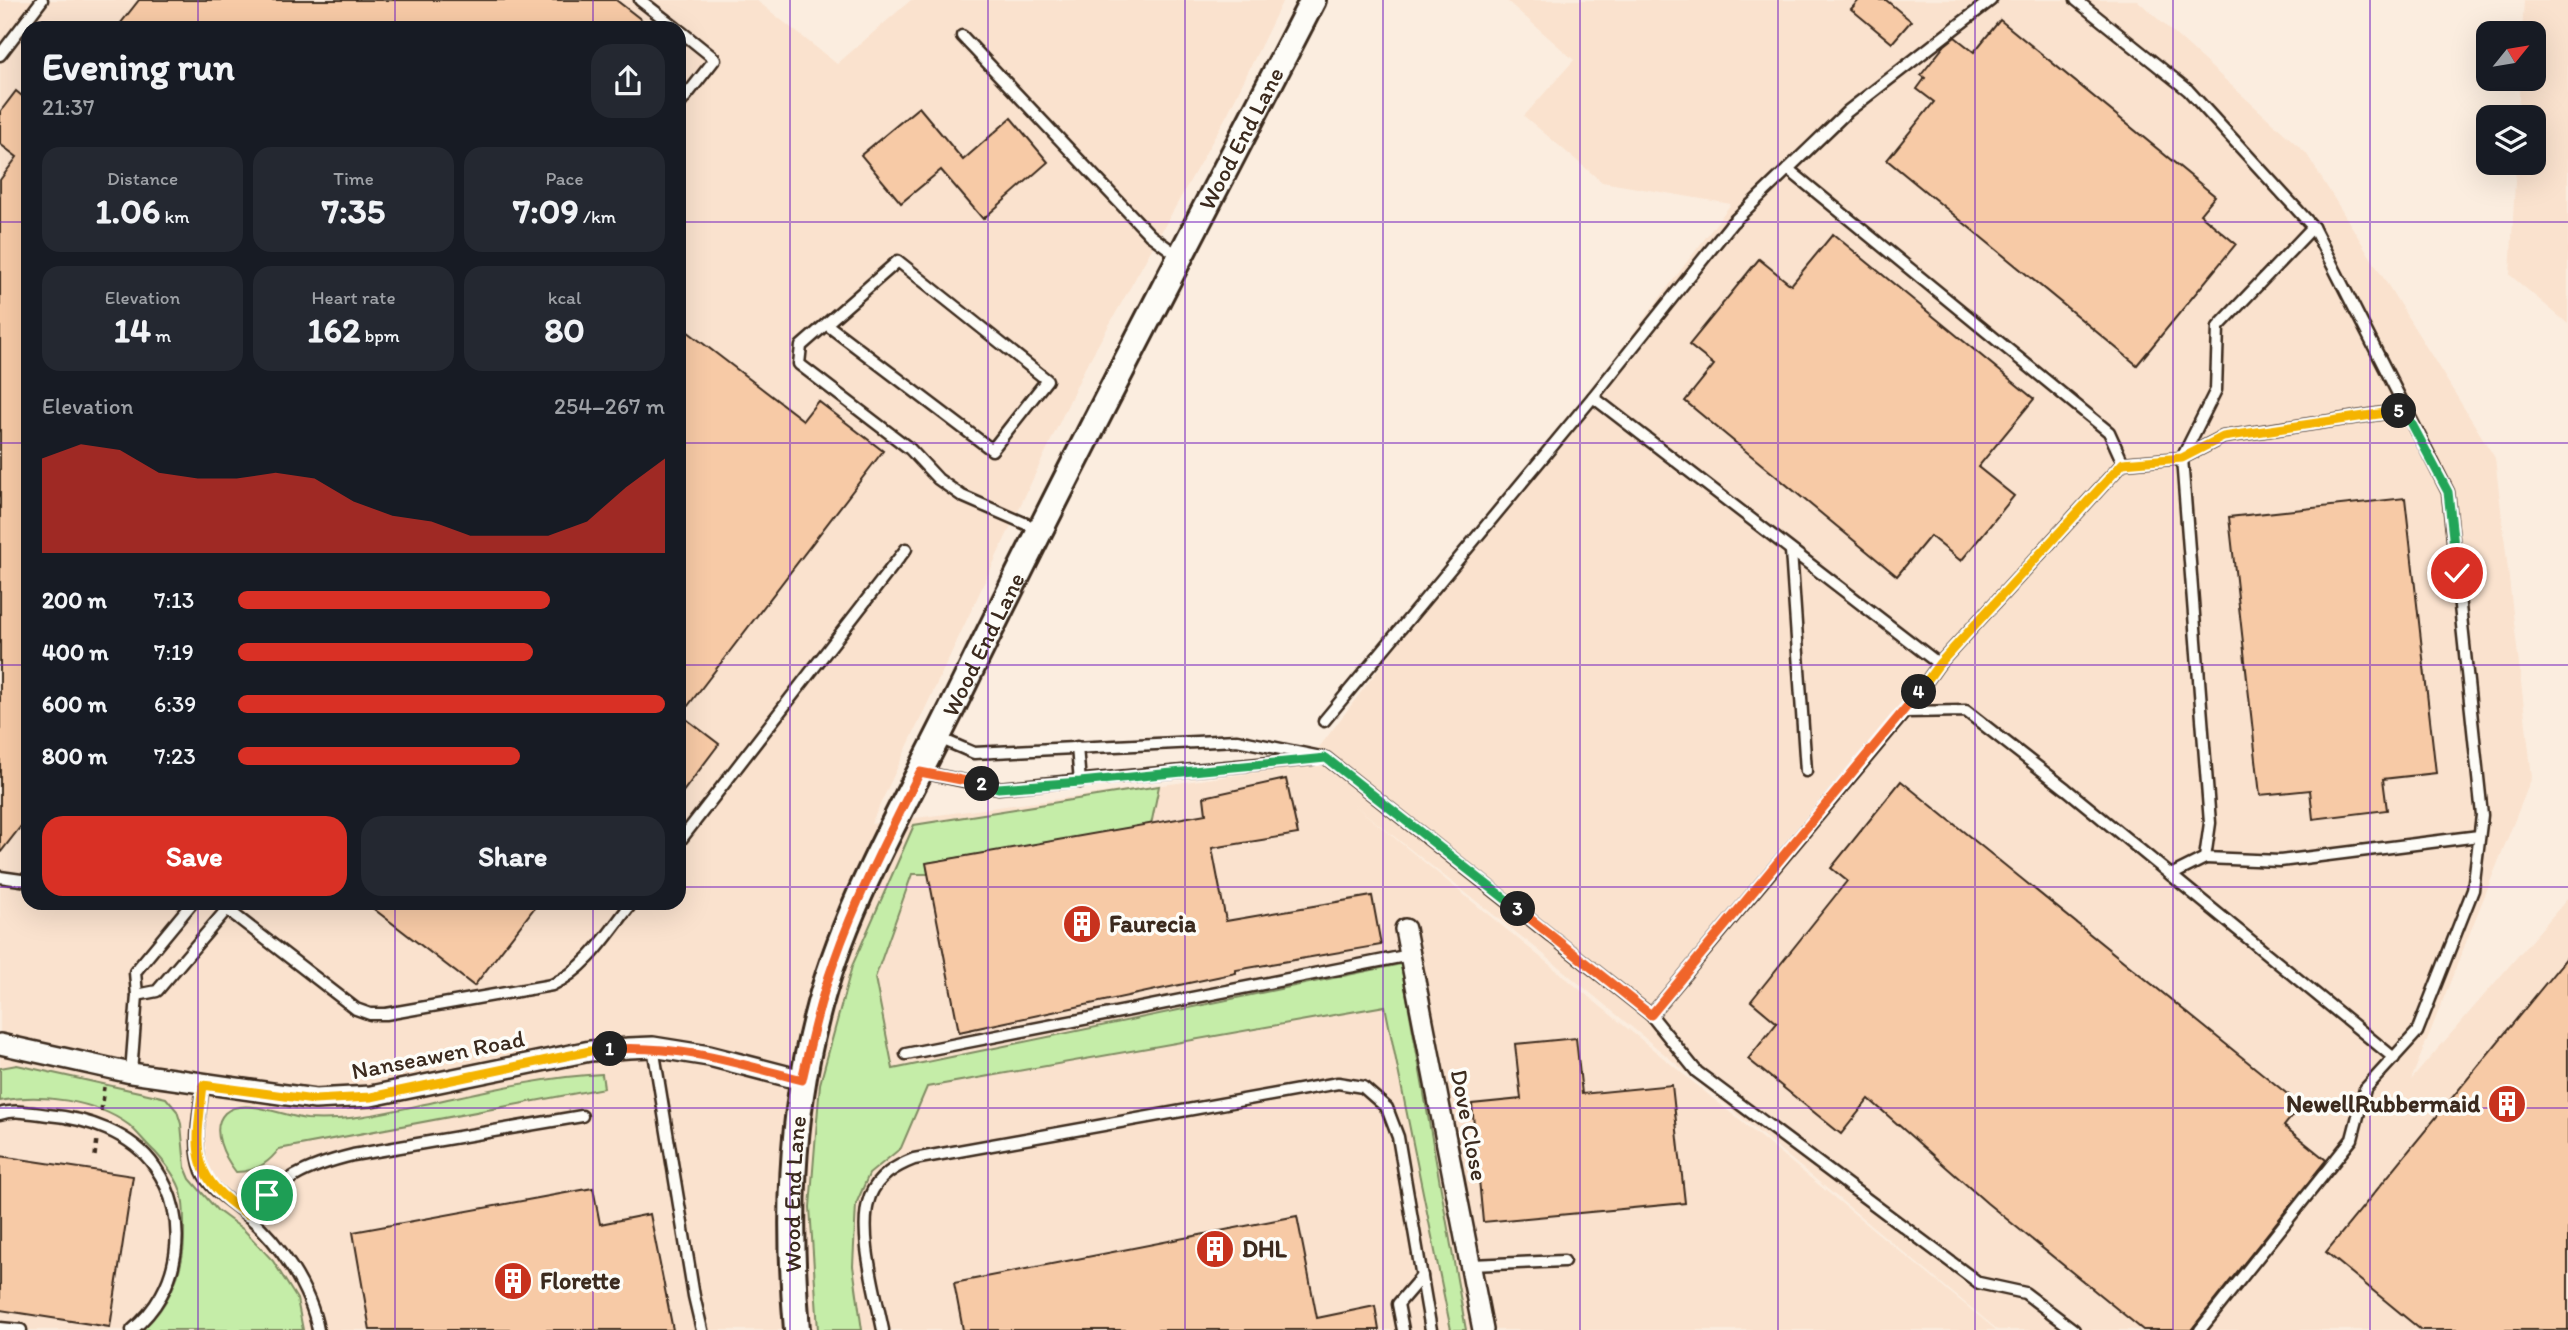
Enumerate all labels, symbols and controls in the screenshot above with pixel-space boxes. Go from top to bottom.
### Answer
north arrow [2476,21,2546,91]
map controls [2476,21,2546,175]
text: Evening run [42,44,235,90]
button: share [591,44,665,118]
street label: Wood End Lane [1192,62,1290,215]
text: 21:37 [42,93,94,121]
button: layers [2476,105,2546,175]
text: Distance [107,167,178,190]
text: Time [333,167,374,190]
text: Pace [545,167,584,190]
text: 1.06 [95,190,160,232]
text: 7:35 [322,190,385,232]
text: 7:09 [513,190,579,232]
text: km [160,205,190,228]
text: /km [579,205,616,228]
text: Elevation [105,286,180,309]
text: Heart rate [311,286,396,309]
text: kcal [548,286,581,309]
text: 14 [114,309,151,351]
text: 162 [307,309,360,351]
text: 80 [544,309,585,351]
text: m [151,324,171,347]
text: bpm [360,324,400,347]
text: Elevation [42,392,133,420]
text: 254–267 m [554,392,665,420]
pin: 5 [2382,394,2416,428]
text: 5 [2394,399,2403,422]
pin [2427,543,2487,603]
icon: check [2438,554,2476,592]
street label: Wood End Lane [935,567,1031,721]
text: 200 m [42,586,107,614]
text: 7:13 [154,586,194,614]
text: 400 m [42,638,109,666]
text: 7:19 [154,638,194,666]
pin: 4 [1902,674,1937,710]
text: 4 [1913,680,1924,703]
text: 600 m [42,690,107,718]
text: 6:39 [154,690,196,718]
text: 800 m [42,742,107,770]
text: 7:23 [154,742,196,770]
pin: 2 [964,766,1000,802]
text: 2 [977,772,987,795]
button: Save [42,816,347,896]
button: Share [361,816,665,896]
pin: 3 [1500,892,1536,926]
text: 3 [1512,897,1523,920]
building icon: Faurecia [1061,903,1103,945]
place label: Faurecia [1109,909,1196,938]
street label: Nanseawen Road [349,1023,527,1085]
pin: 1 [592,1032,628,1066]
text: 1 [605,1037,614,1060]
street label: Dove Close [1444,1067,1494,1183]
building icon: NewellRubbermaid [2486,1083,2528,1125]
place label: NewellRubbermaid [2286,1089,2480,1118]
street label: Wood End Lane [777,1114,812,1273]
pin [237,1165,297,1225]
icon: arrive [248,1176,286,1214]
building icon: DHL [1194,1228,1236,1270]
place label: DHL [1242,1234,1287,1263]
building icon: Florette [492,1260,534,1302]
place label: Florette [540,1266,621,1295]

